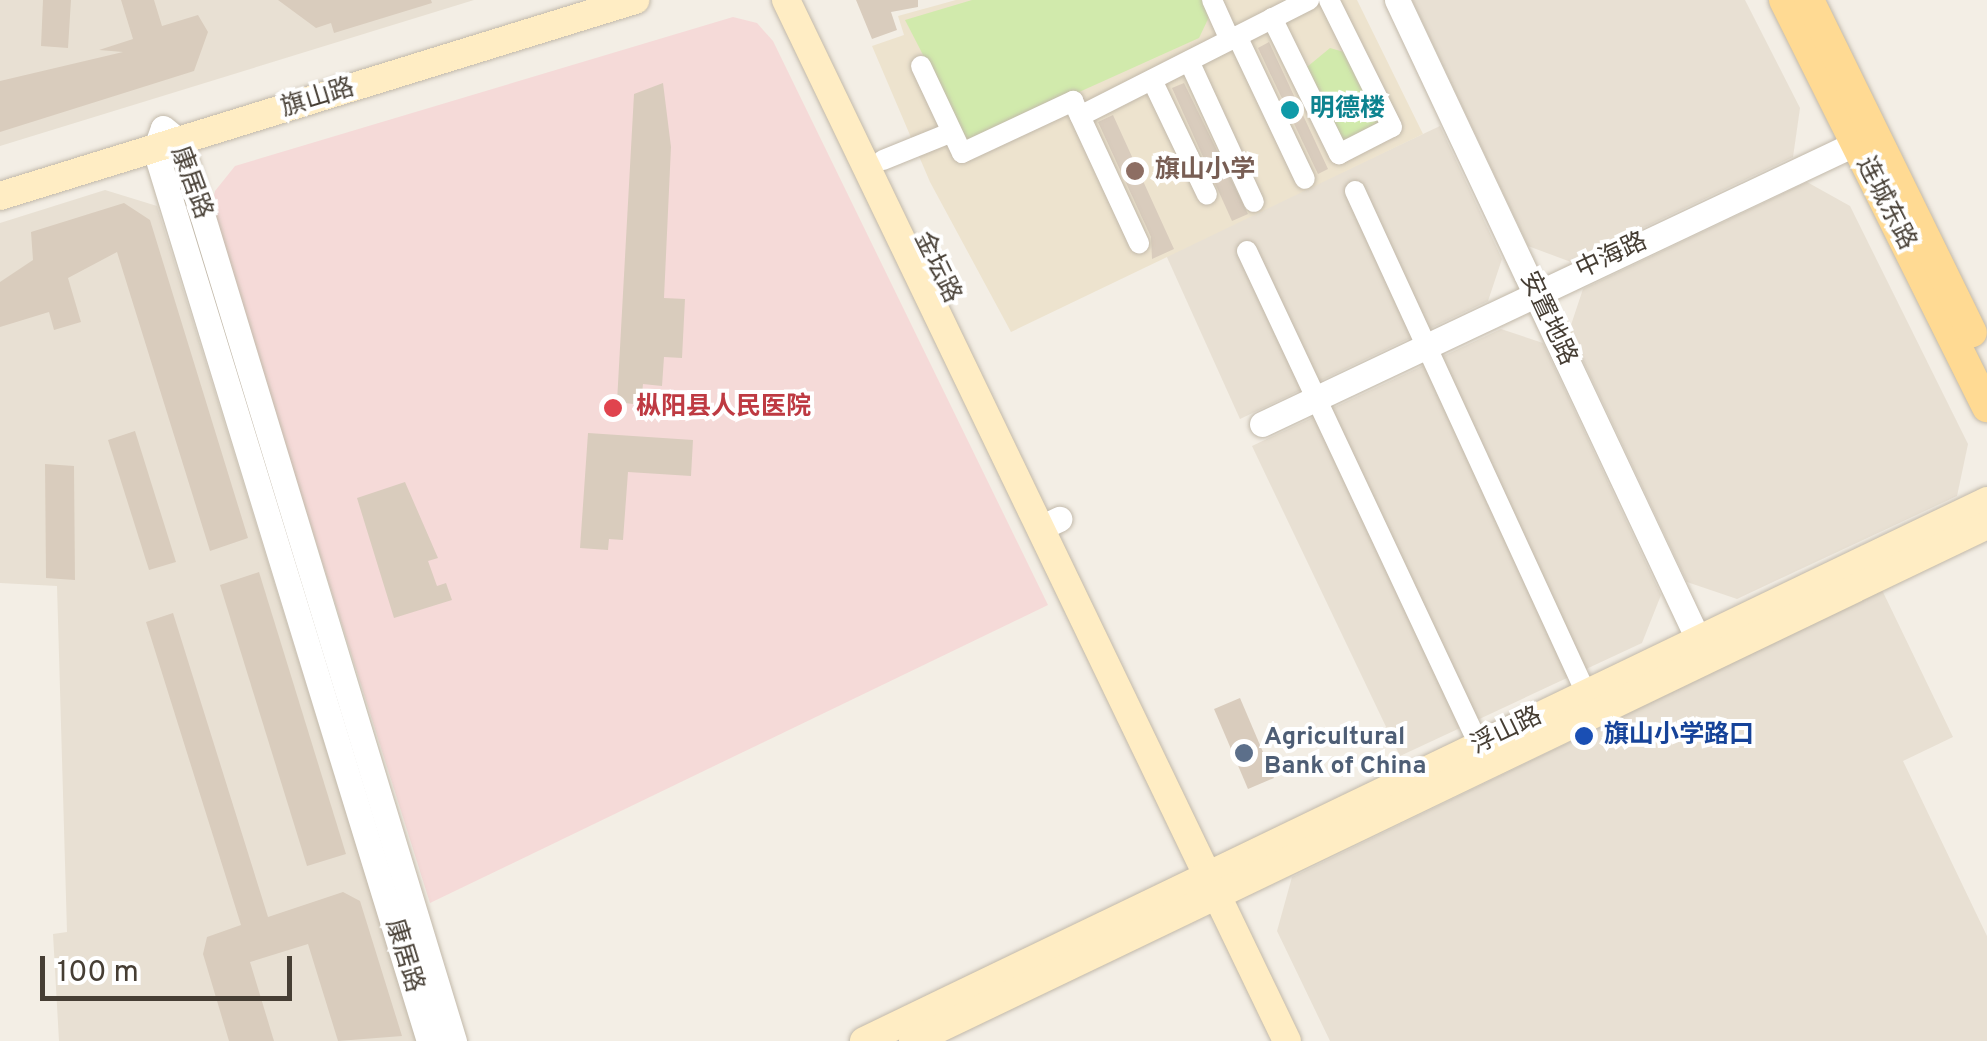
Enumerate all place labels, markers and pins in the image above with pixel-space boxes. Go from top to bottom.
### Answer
place label: 明德楼 [1310,95,1385,125]
marker: 明德楼 [1279,99,1301,121]
place label: 旗山小学 [1155,156,1255,186]
marker: 旗山小学 [1124,160,1146,182]
place label: 枞阳县人民医院 [636,393,811,423]
marker: 枞阳县人民医院 [600,395,626,421]
place label: 旗山小学路口 [1604,721,1754,751]
place label: Agricultural Bank of China [1264,724,1426,783]
marker: 旗山小学路口 [1573,725,1595,747]
marker: Agricultural Bank of China [1233,742,1255,764]

